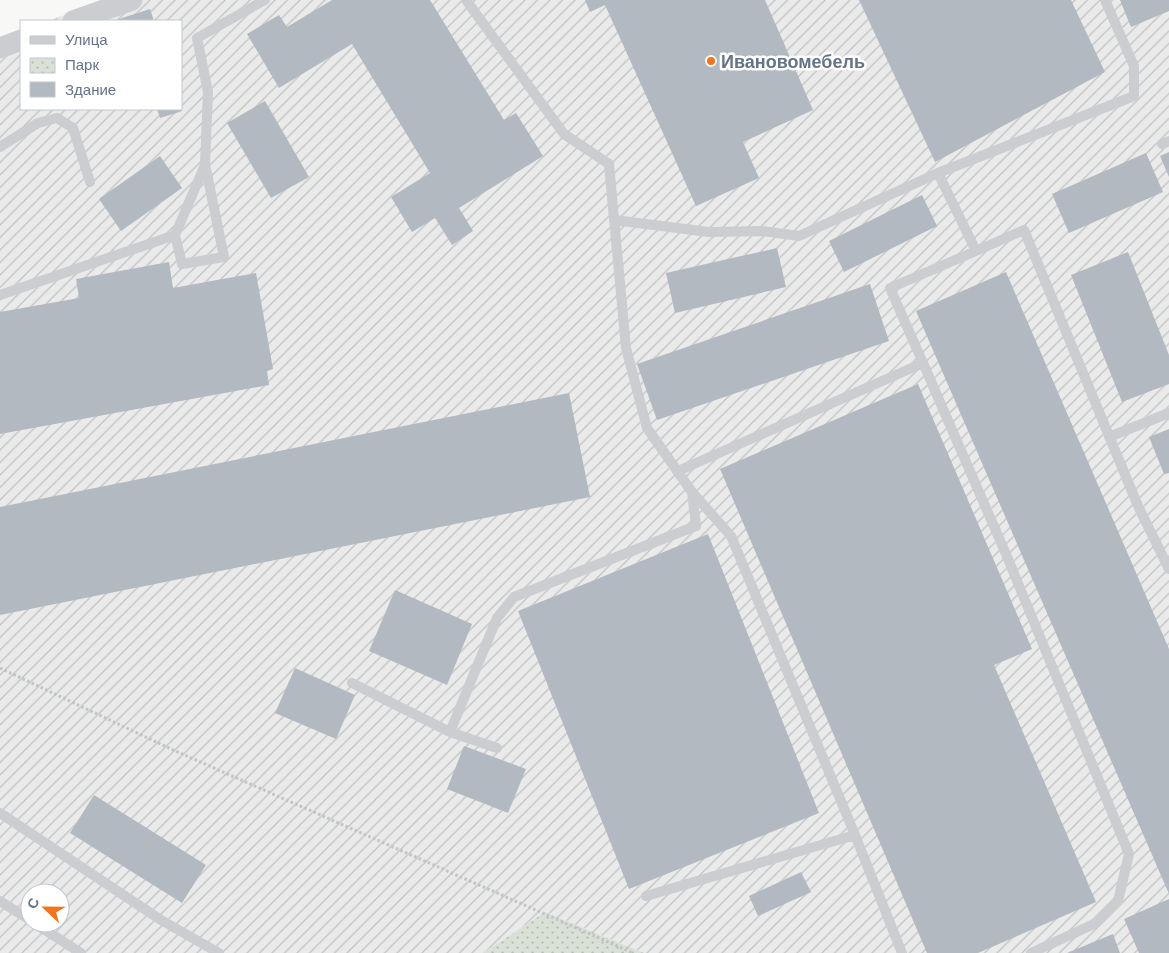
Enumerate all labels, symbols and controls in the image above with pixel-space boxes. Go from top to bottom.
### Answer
legend [20,20,182,110]
text: Улица [65,31,108,49]
place label: Ивановомебель [721,51,865,72]
marker: Ивановомебель [705,55,717,67]
text: Парк [65,56,99,74]
text: Здание [65,81,116,99]
north arrow [20,883,70,933]
text: С [24,895,42,911]

